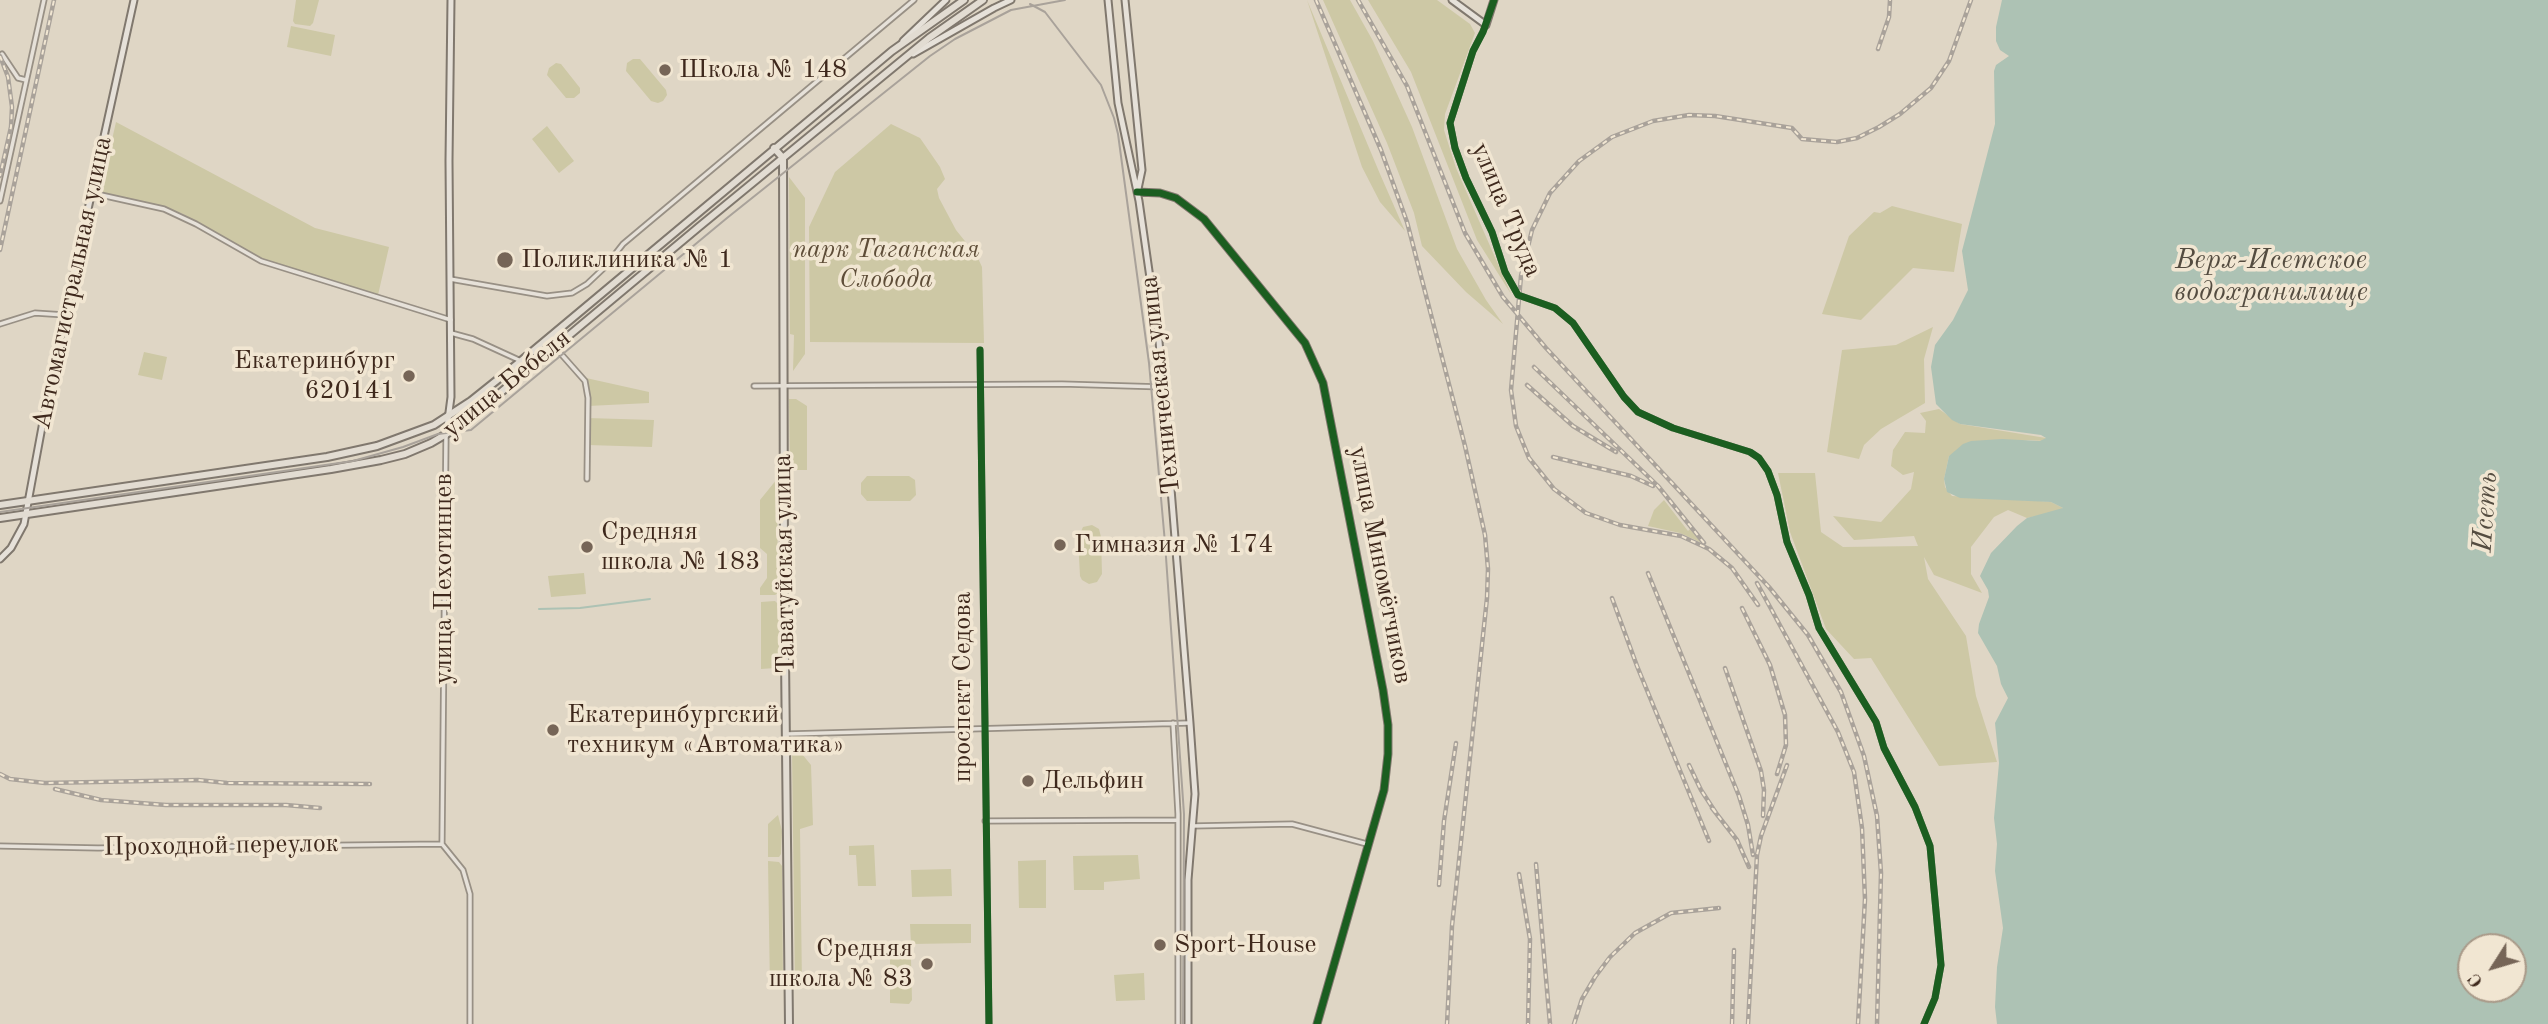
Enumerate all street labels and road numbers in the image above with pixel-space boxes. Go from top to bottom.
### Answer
street label: Автомагистральная улица [27,134,119,432]
street label: улица Труда [1464,138,1548,282]
street label: Техническая улица [1134,274,1188,496]
street label: улица Бебеля [437,323,577,445]
street label: улица Миномётчиков [1342,444,1418,686]
street label: Таватуйская улица [767,454,803,674]
street label: улица Пехотинцев [428,473,460,685]
street label: проспект Седова [947,591,979,783]
street label: Проходной переулок [103,828,339,864]

